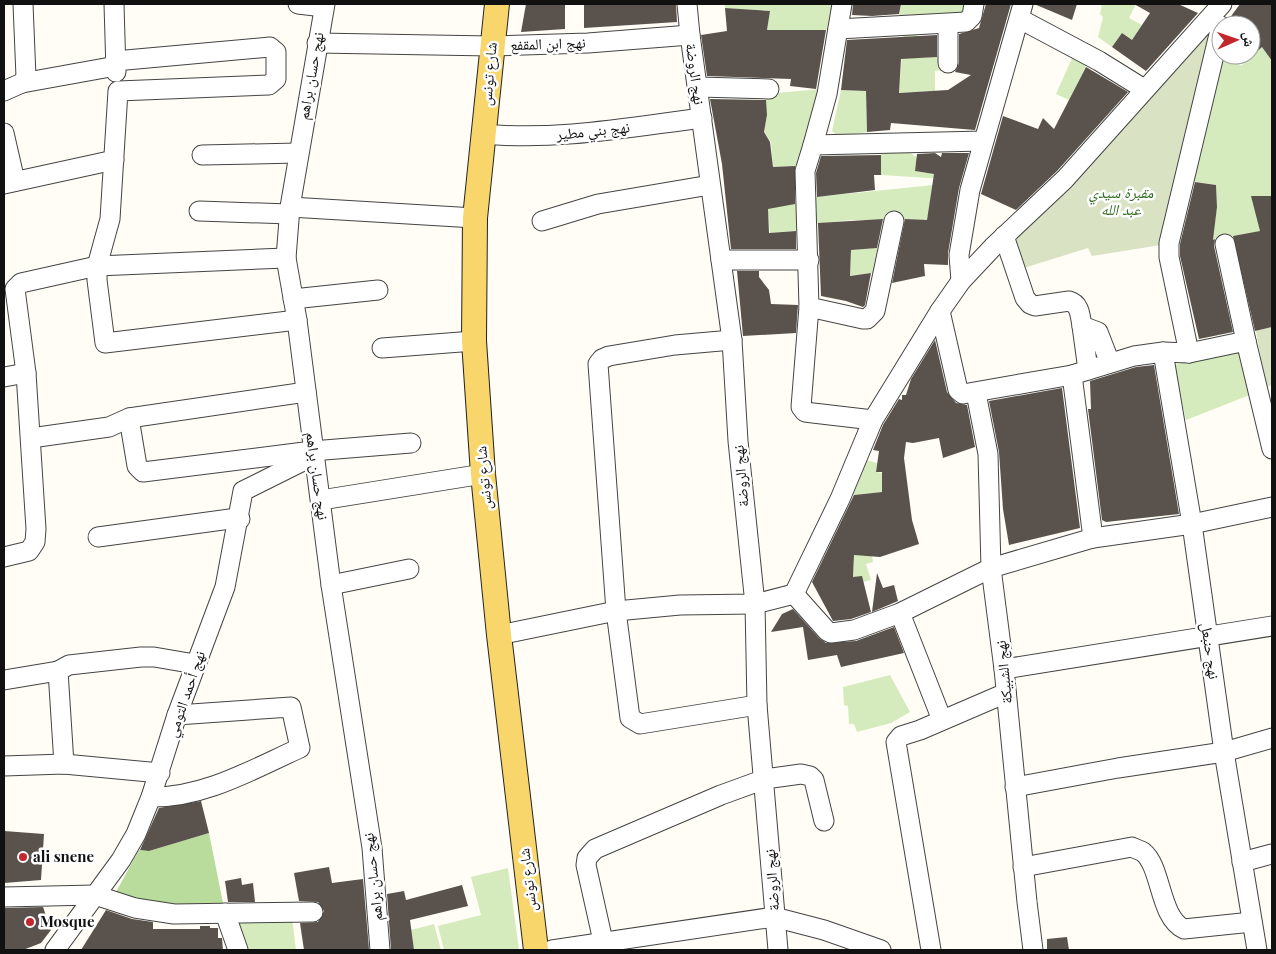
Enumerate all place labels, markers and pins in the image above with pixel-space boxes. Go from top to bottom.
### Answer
place label: ali snene [33,846,94,866]
marker: ali snene [17,851,29,863]
place label: Mosque [40,911,95,931]
marker: Mosque [24,916,36,928]

